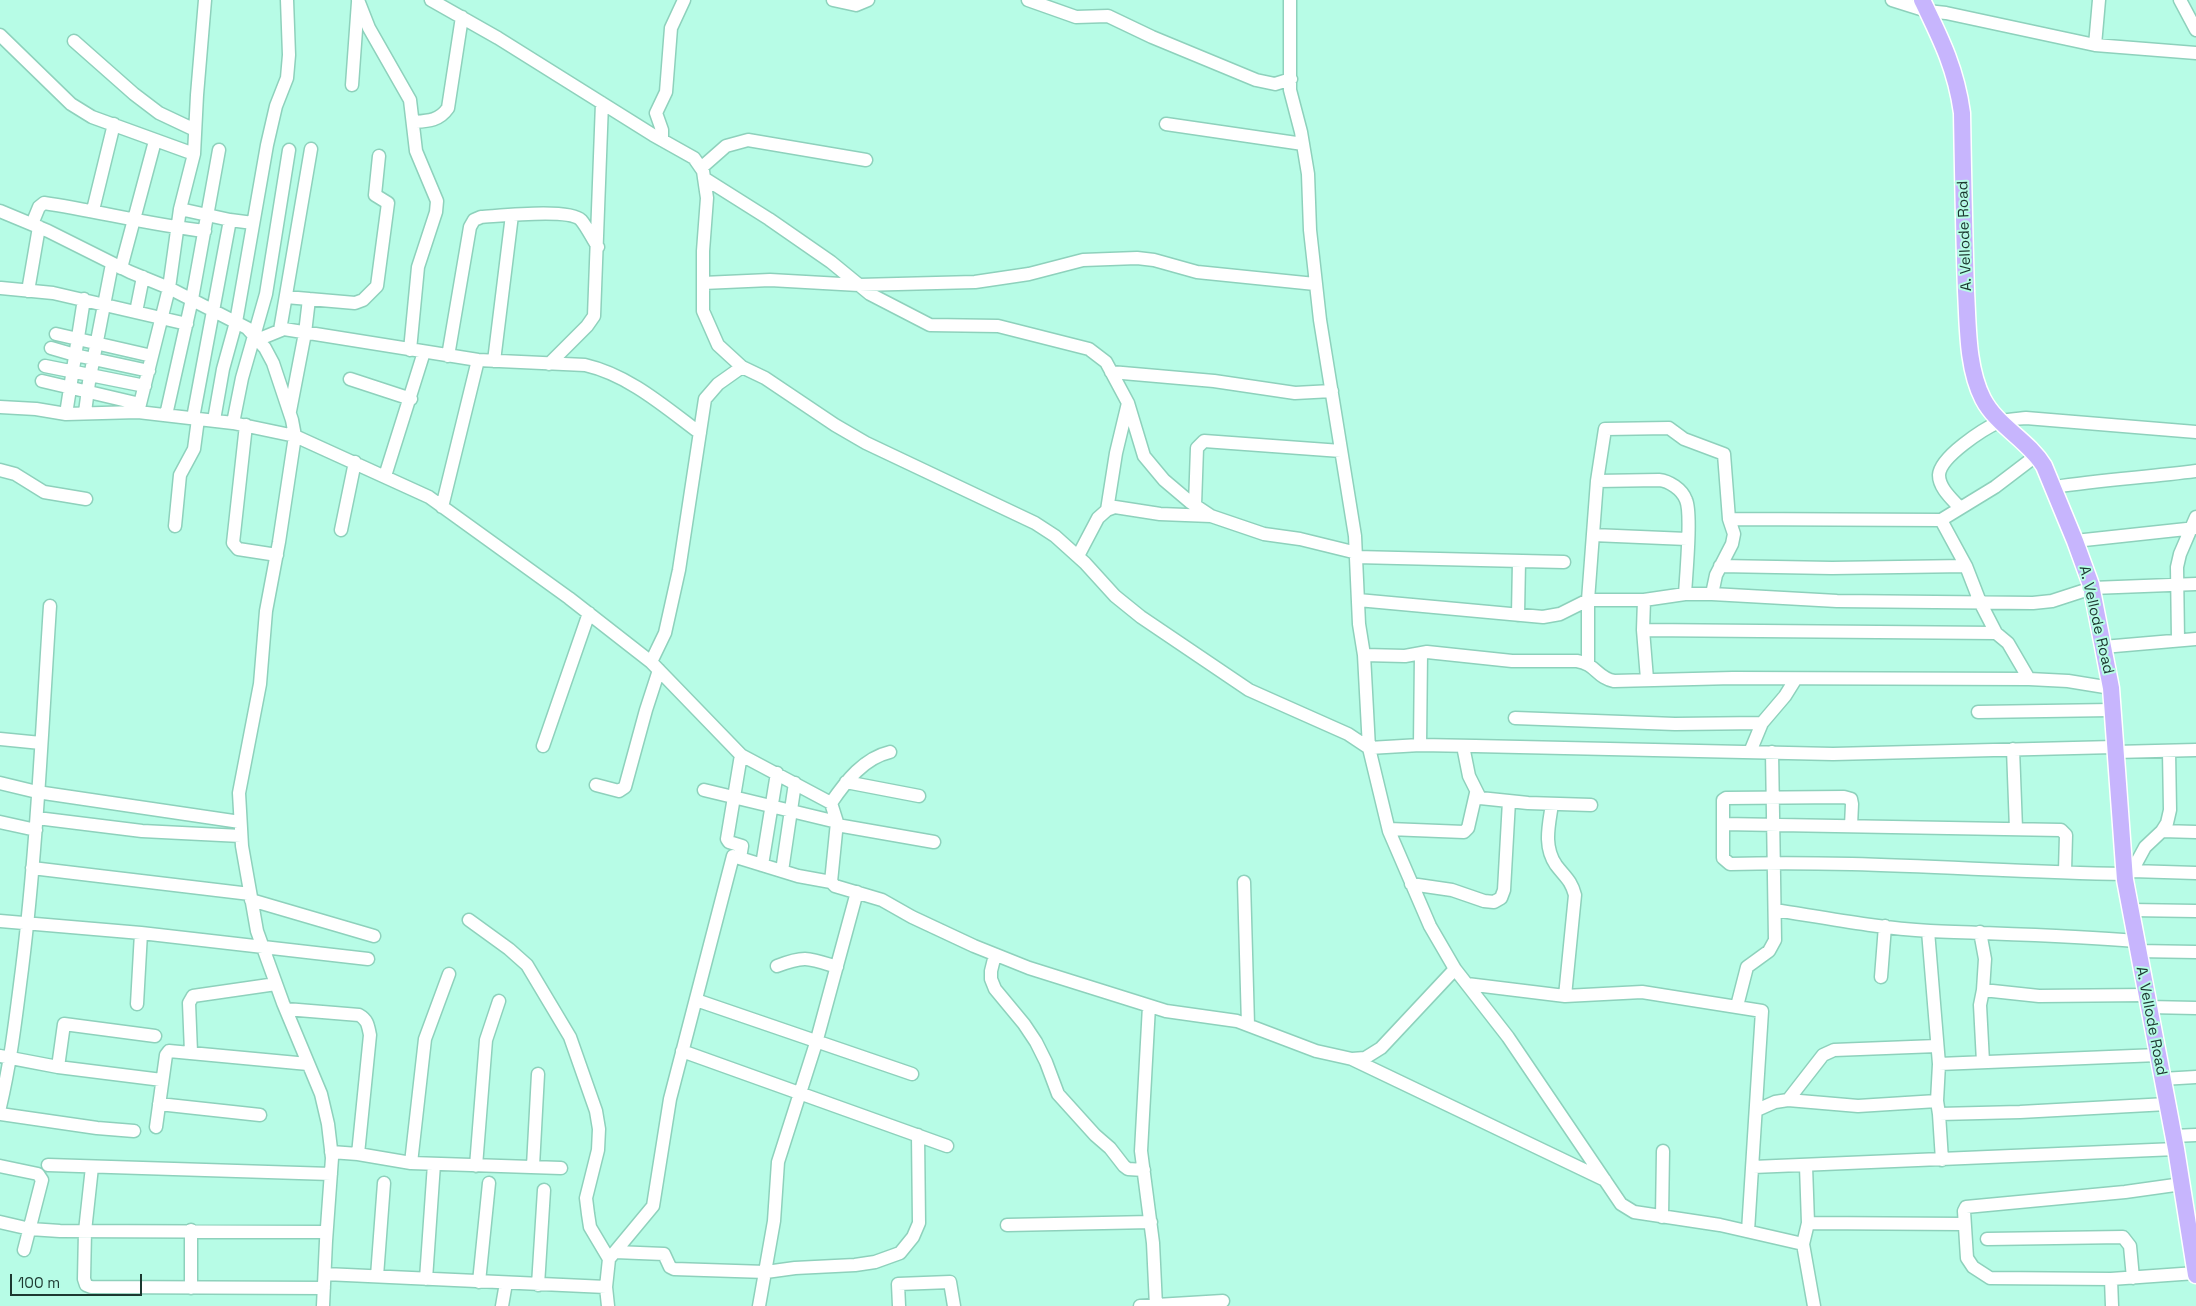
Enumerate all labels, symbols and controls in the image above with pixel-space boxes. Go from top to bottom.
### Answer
street label: A. Vellode Road [1954,180,1976,292]
street label: A. Vellode Road [2075,564,2117,676]
street label: A. Vellode Road [2132,965,2170,1077]
scale bar [12,1264,145,1296]
text: 100 m [18,1273,60,1292]

